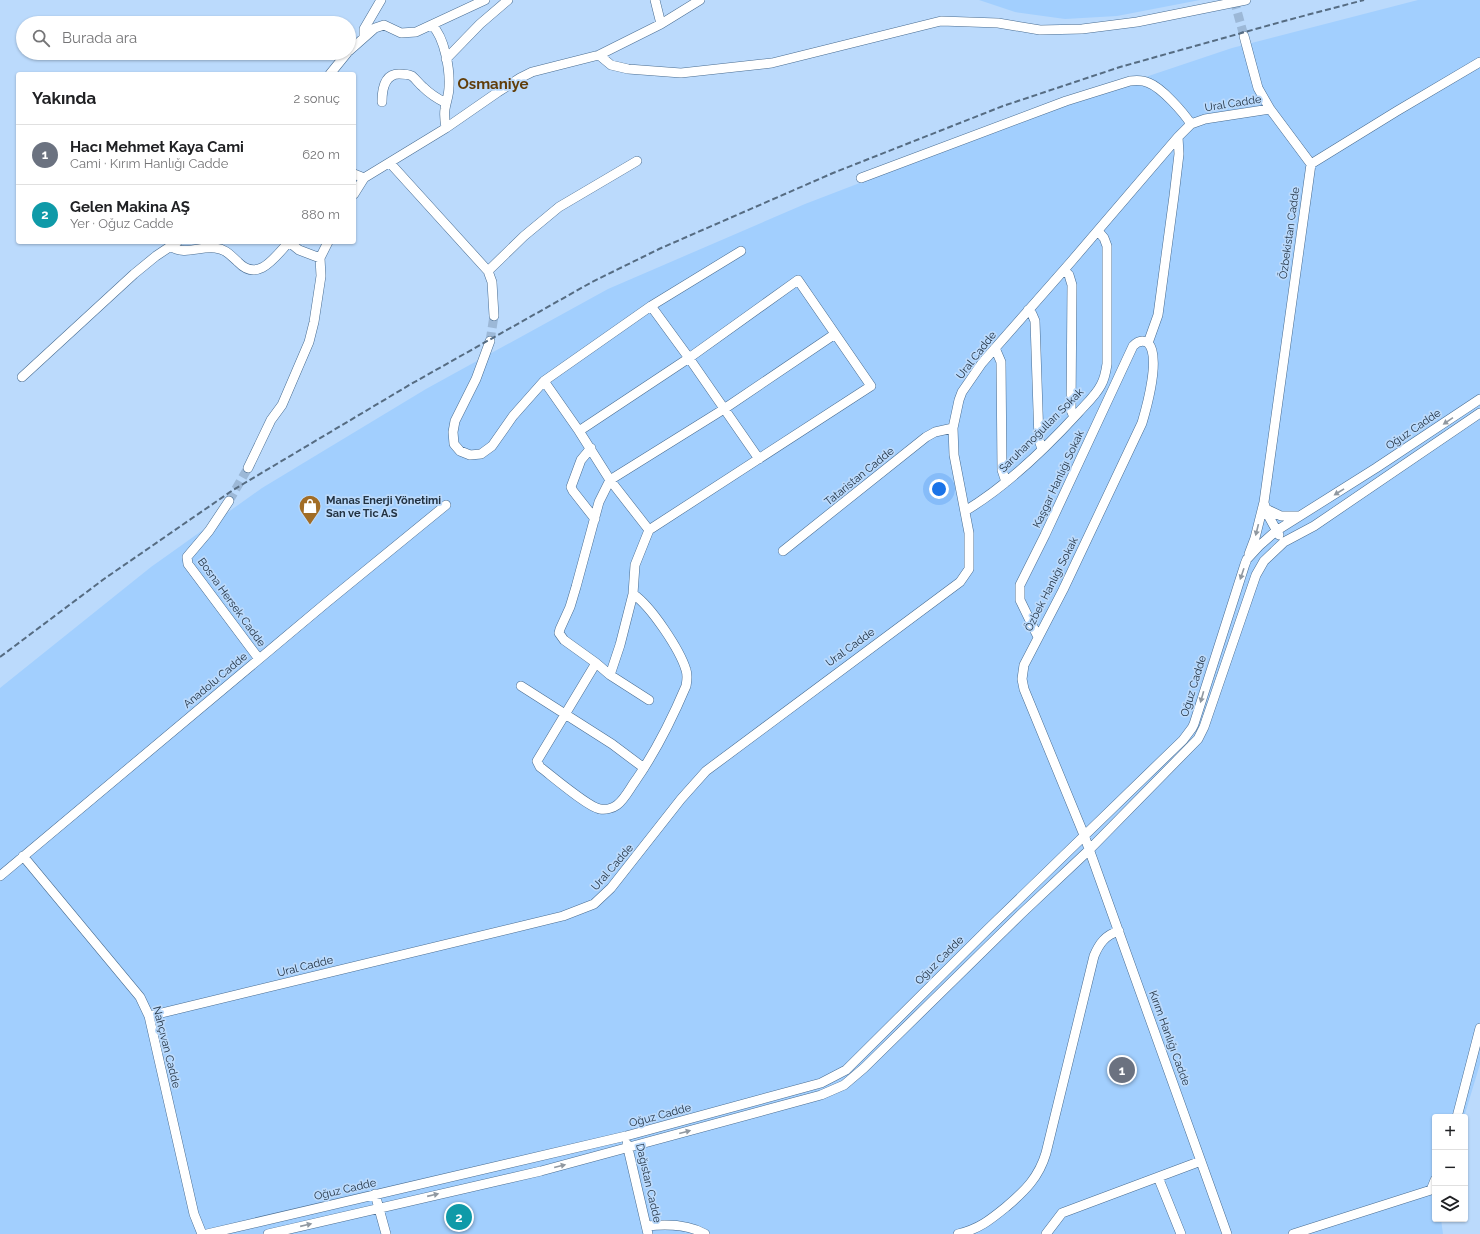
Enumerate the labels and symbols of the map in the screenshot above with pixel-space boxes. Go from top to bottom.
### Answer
district label: Osmaniye [457,75,529,93]
street label: Ural Cadde [1204,93,1263,114]
street label: Özbekistan Cadde [1277,186,1302,280]
street label: Ural Cadde [954,328,999,382]
street label: Saruhanoğulları Sokak [997,385,1086,475]
street label: Oğuz Cadde [1383,406,1444,453]
one-way arrow [1442,417,1453,425]
street label: Kaşgar Hanlığı Sokak [1030,428,1087,530]
street label: Tataristan Cadde [822,444,897,508]
your location [929,479,949,499]
one-way arrow [1334,488,1344,496]
shop icon: Manas Enerji Yönetimi San ve Tic A.S [297,493,323,526]
place label: Manas Enerji Yönetimi San ve Tic A.S [326,494,441,520]
one-way arrow [1253,524,1259,537]
street label: Özbek Hanlığı Sokak [1022,535,1081,634]
street label: Bosna Hersek Cadde [195,555,269,650]
one-way arrow [1238,568,1244,580]
street label: Ural Cadde [823,625,878,669]
street label: Anadolu Cadde [181,650,250,711]
street label: Oğuz Cadde [1178,653,1209,718]
one-way arrow [1199,692,1205,704]
street label: Ural Cadde [589,841,636,893]
street label: Oğuz Cadde [912,933,967,987]
street label: Ural Cadde [276,953,335,980]
street label: Kırım Hanlığı Cadde [1146,989,1193,1088]
street label: Nahçıvan Cadde [150,1005,183,1090]
pin: 1 [1109,1055,1135,1085]
street label: Oğuz Cadde [628,1101,693,1130]
one-way arrow [679,1129,691,1135]
street label: Dağıstan Cadde [633,1142,664,1225]
one-way arrow [553,1162,566,1168]
street label: Oğuz Cadde [313,1176,378,1203]
one-way arrow [427,1192,439,1198]
pin: 2 [446,1202,472,1232]
one-way arrow [301,1222,313,1228]

